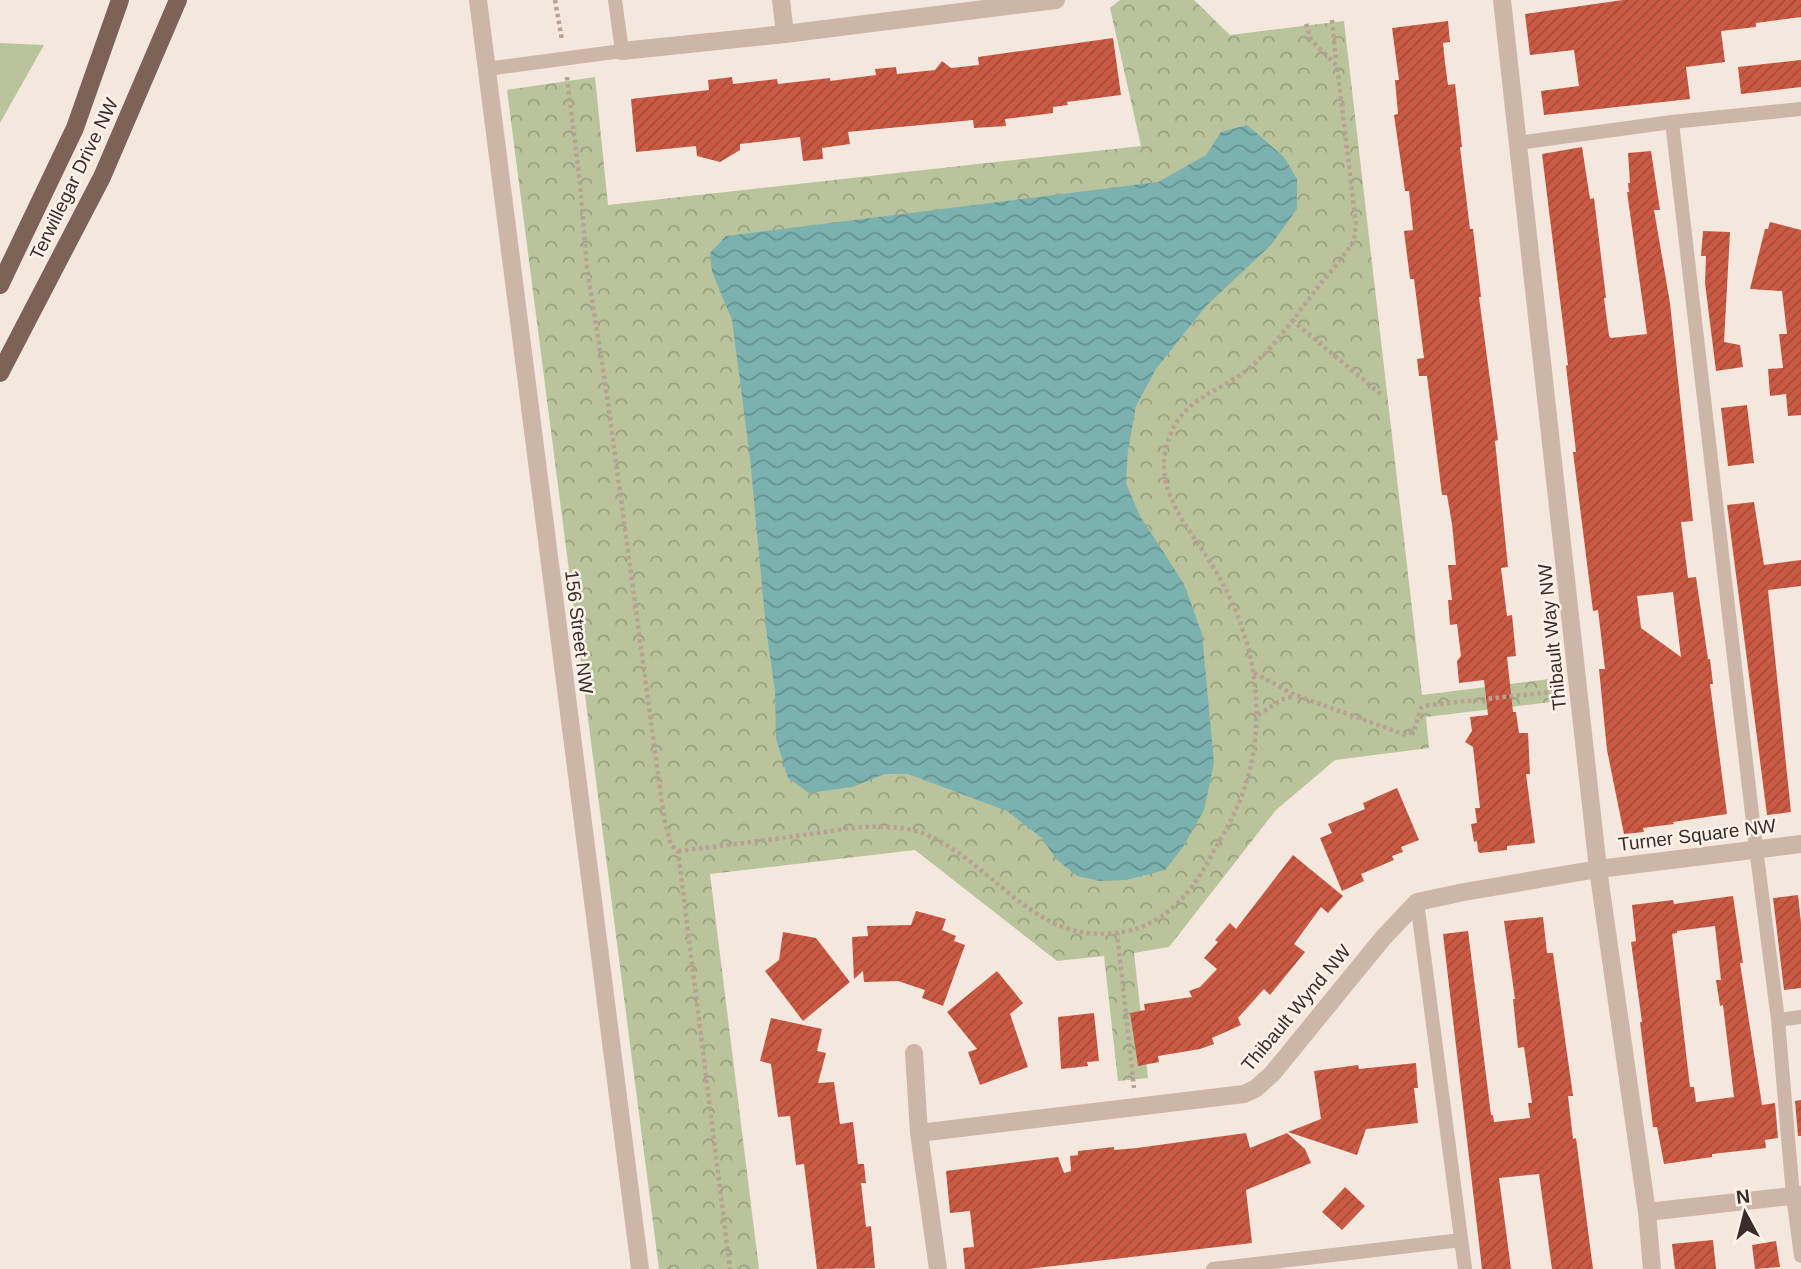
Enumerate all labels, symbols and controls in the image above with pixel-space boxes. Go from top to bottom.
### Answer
street label: Terwillegar Drive NW [26,95,122,263]
street label: Thibault Way NW [1534,563,1570,711]
street label: 156 Street NW [561,569,597,695]
street label: Turner Square NW [1617,815,1777,855]
street label: Thibault Wynd NW [1237,941,1355,1075]
north arrow [1710,1178,1780,1248]
text: N [1735,1185,1751,1208]

